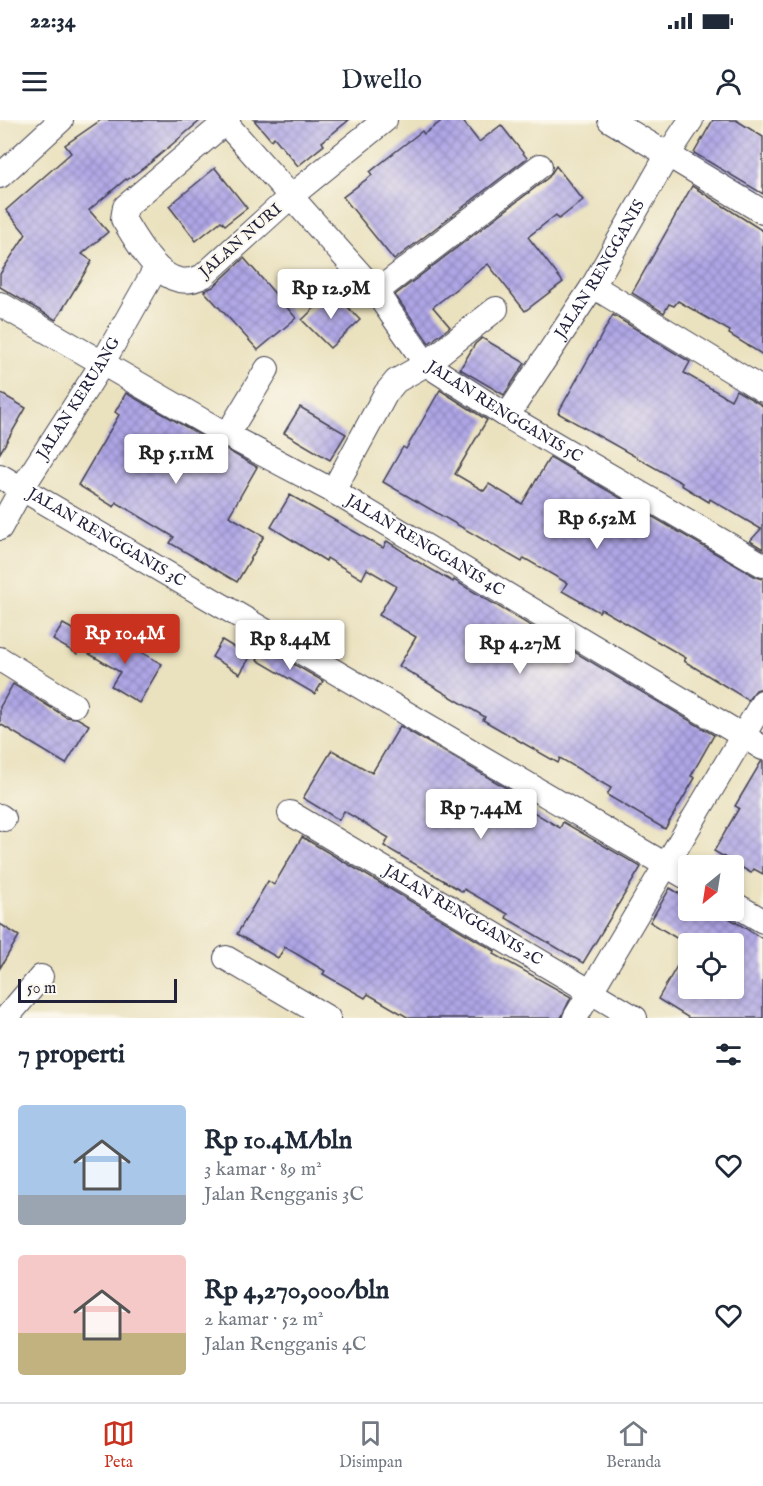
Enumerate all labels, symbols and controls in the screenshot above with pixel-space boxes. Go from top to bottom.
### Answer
text: 22:34 [30,7,75,35]
text: Dwello [341,64,422,98]
icon: menu [18,65,51,98]
icon: person [712,65,745,98]
street label: JALAN RENGGANIS [550,196,650,344]
street label: JALAN NURI [194,200,286,284]
pin: Rp 12.9M [269,269,393,320]
text: Rp 12.9M [292,276,370,301]
street label: JALAN KERUANG [32,333,125,465]
street label: JALAN RENGGANIS 5C [421,356,586,468]
pin: Rp 5.11M [114,434,238,485]
text: Rp 5.11M [138,441,214,466]
street label: JALAN RENGGANIS 3C [22,483,189,592]
street label: JALAN RENGGANIS 4C [340,490,508,601]
pin: Rp 6.52M [535,499,659,550]
text: Rp 6.52M [558,506,636,531]
pin: Rp 10.4M [63,614,187,665]
pin: Rp 8.44M [228,620,352,671]
text: Rp 10.4M [85,621,165,646]
pin: Rp 4.27M [458,624,582,675]
text: Rp 8.44M [249,627,331,652]
text: Rp 4.27M [479,631,561,656]
pin: Rp 7.44M [419,789,543,840]
text: Rp 7.44M [440,796,522,821]
north arrow [678,855,744,921]
map controls [678,855,744,999]
street label: JALAN RENGGANIS 2C [378,860,546,970]
button: locate [678,933,744,999]
scale bar [18,976,177,1004]
text: 50 m [27,979,56,999]
text: 7 properti [18,1038,125,1071]
icon: filters [712,1038,745,1071]
text: Rp 10.4M/bln [204,1124,352,1157]
icon: home [66,1129,138,1201]
icon: heart [712,1149,745,1182]
text: 3 kamar · 89 m² [204,1157,322,1182]
text: Jalan Rengganis 3C [204,1182,364,1207]
text: Rp 4,270,000/bln [204,1274,389,1307]
icon: home [66,1279,138,1351]
icon: heart [712,1299,745,1332]
text: 2 kamar · 52 m² [204,1307,324,1332]
text: Jalan Rengganis 4C [204,1332,366,1357]
tab: Peta [102,1417,135,1473]
tab: Disimpan [339,1417,402,1473]
tab: Beranda [606,1417,661,1473]

